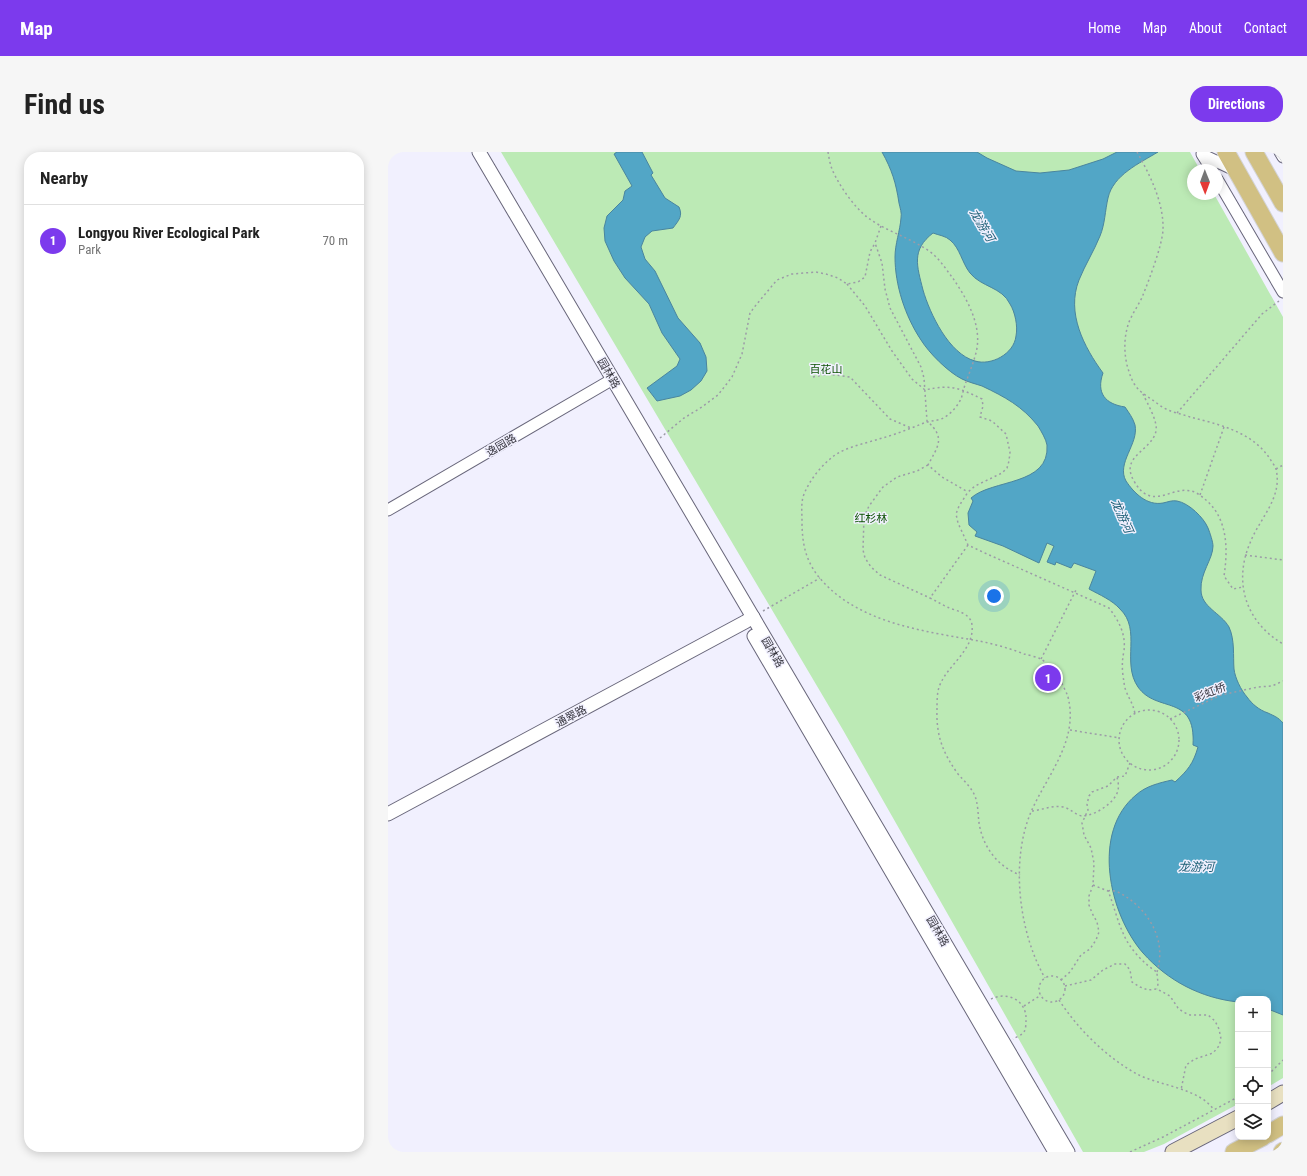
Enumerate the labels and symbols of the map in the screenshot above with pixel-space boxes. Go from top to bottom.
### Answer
north arrow [1187,164,1223,200]
water label: 龙游河 [967,206,998,246]
street label: 园林路 [595,356,622,391]
park label: 百花山 [810,363,843,376]
street label: 逸园路 [484,432,519,459]
water label: 龙游河 [1108,497,1137,537]
park label: 红杉林 [855,512,888,525]
your location [984,586,1004,606]
street label: 园林路 [759,635,786,670]
pin: 1 [1035,663,1061,693]
street label: 彩虹桥 [1192,680,1228,704]
street label: 通翠路 [554,703,589,730]
water label: 龙游河 [1178,860,1216,874]
street label: 园林路 [924,914,951,949]

